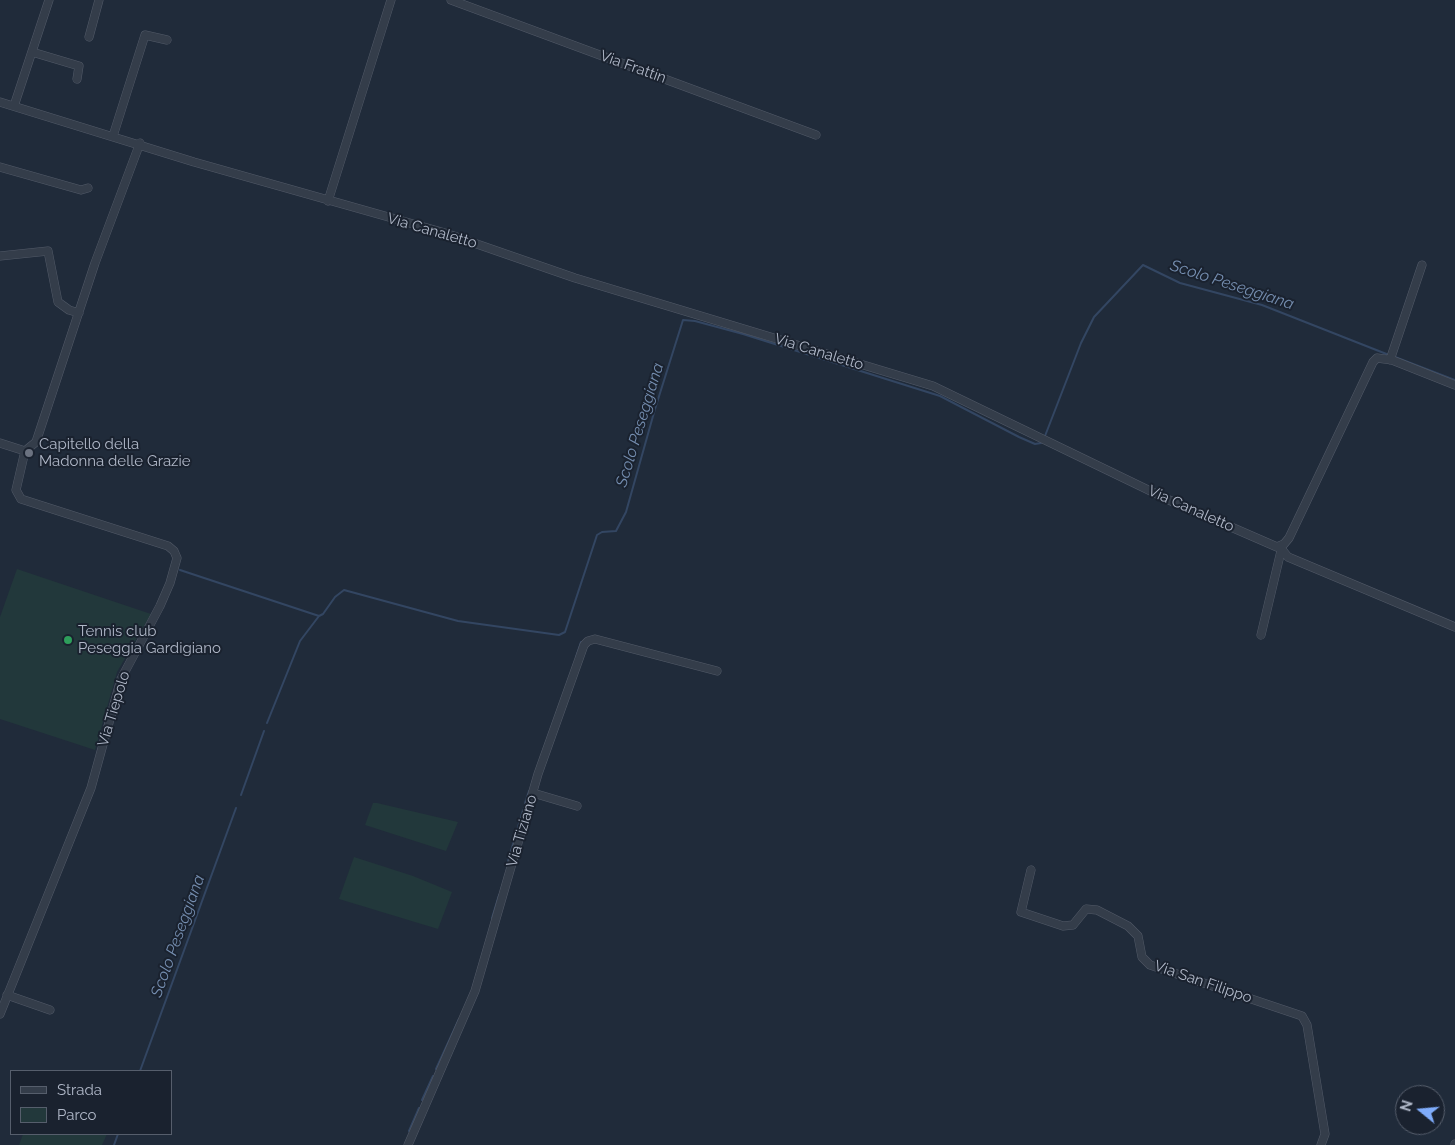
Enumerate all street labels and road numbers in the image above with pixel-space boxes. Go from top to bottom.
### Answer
street label: Via Frattin [597,47,669,87]
street label: Via Canaletto [385,210,479,252]
street label: Via Canaletto [772,330,866,374]
street label: Via Canaletto [1145,482,1237,536]
street label: Via Tiepolo [94,669,134,749]
street label: Via Tiziano [503,793,541,869]
street label: Via San Filippo [1152,957,1254,1007]

